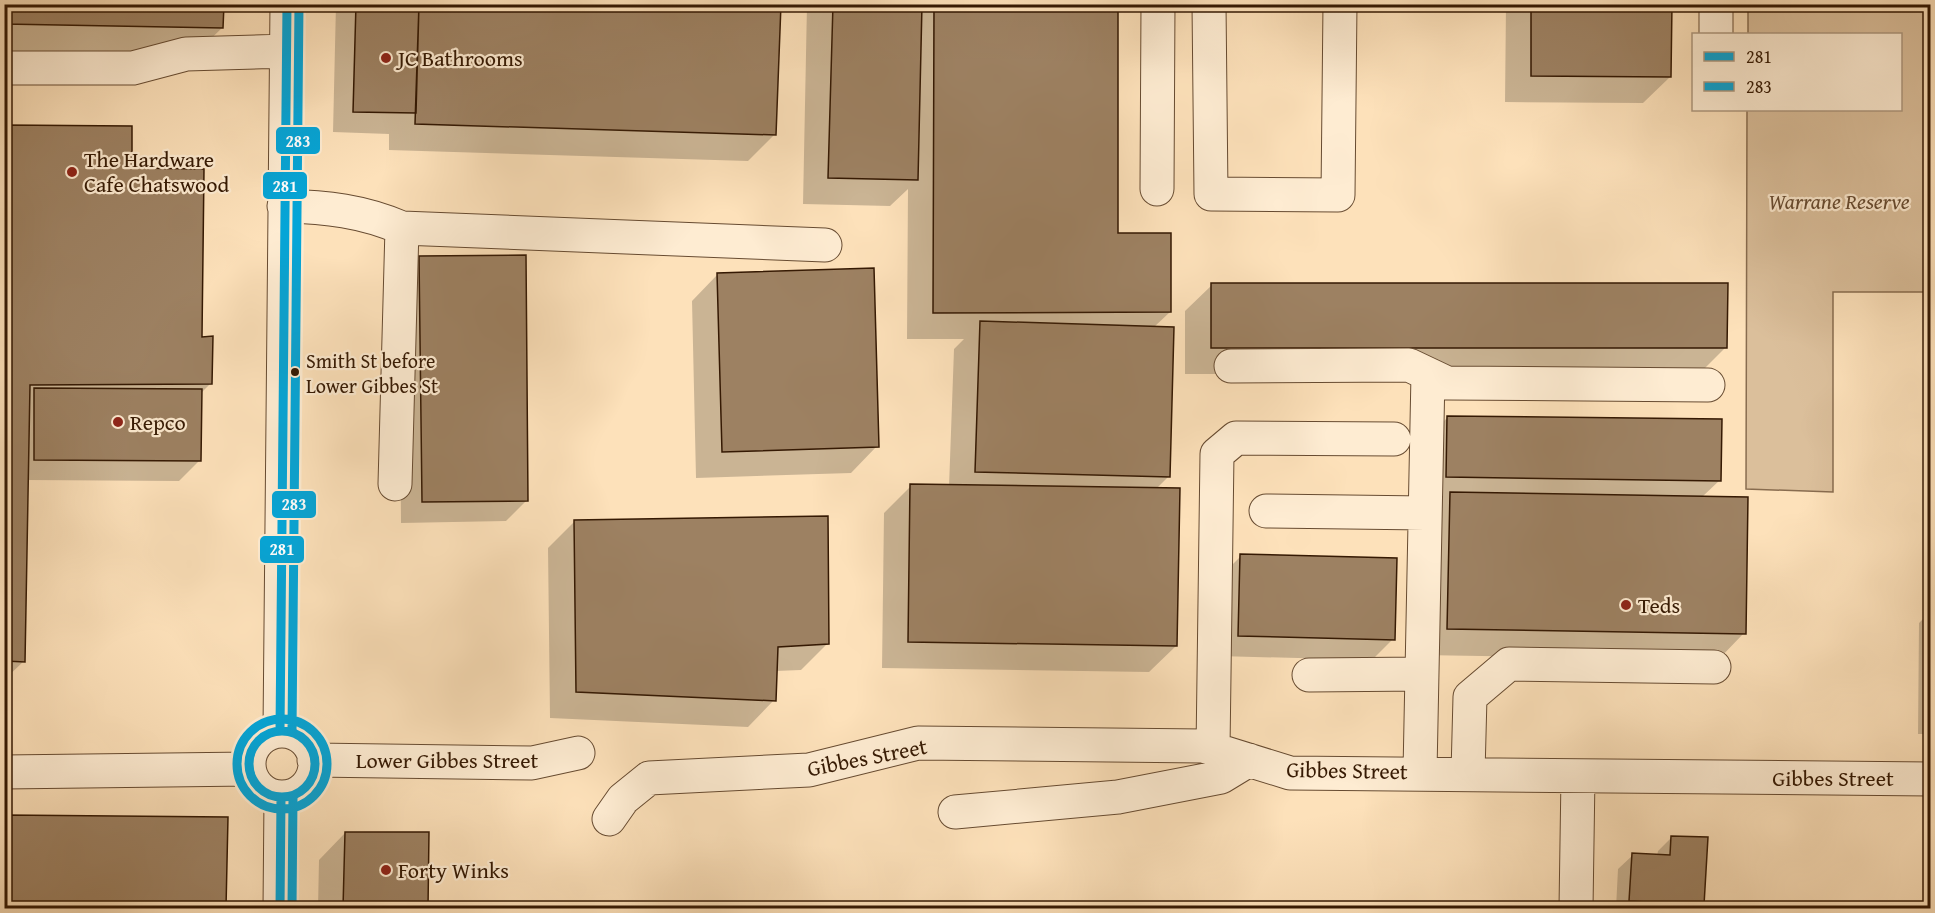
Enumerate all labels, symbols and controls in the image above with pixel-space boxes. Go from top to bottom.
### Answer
legend [1692,33,1902,111]
place label: JC Bathrooms [395,42,523,74]
text: 281 [1746,43,1772,70]
marker: JC Bathrooms [379,51,393,65]
text: 283 [1746,73,1772,100]
line badge: 283 [275,126,321,155]
text: 283 [286,129,310,153]
place label: The Hardware Cafe Chatswood [84,143,230,200]
marker: The Hardware Cafe Chatswood [65,165,79,179]
line badge: 281 [262,171,308,200]
text: 281 [273,174,297,198]
park label: Warrane Reserve [1768,185,1910,217]
place label: Smith St before Lower Gibbes St [306,346,438,400]
marker: Smith St before Lower Gibbes St [289,366,301,378]
place label: Repco [130,406,186,438]
marker: Repco [111,415,125,429]
line badge: 283 [271,490,317,519]
text: 283 [282,492,306,516]
line badge: 281 [259,535,305,564]
text: 281 [270,537,294,561]
place label: Teds [1638,589,1680,621]
marker: Teds [1619,598,1633,612]
street label: Gibbes Street [804,730,930,784]
street label: Lower Gibbes Street [356,744,538,776]
street label: Gibbes Street [1286,753,1408,787]
street label: Gibbes Street [1772,762,1894,794]
place label: Forty Winks [398,854,509,886]
marker: Forty Winks [379,863,393,877]

